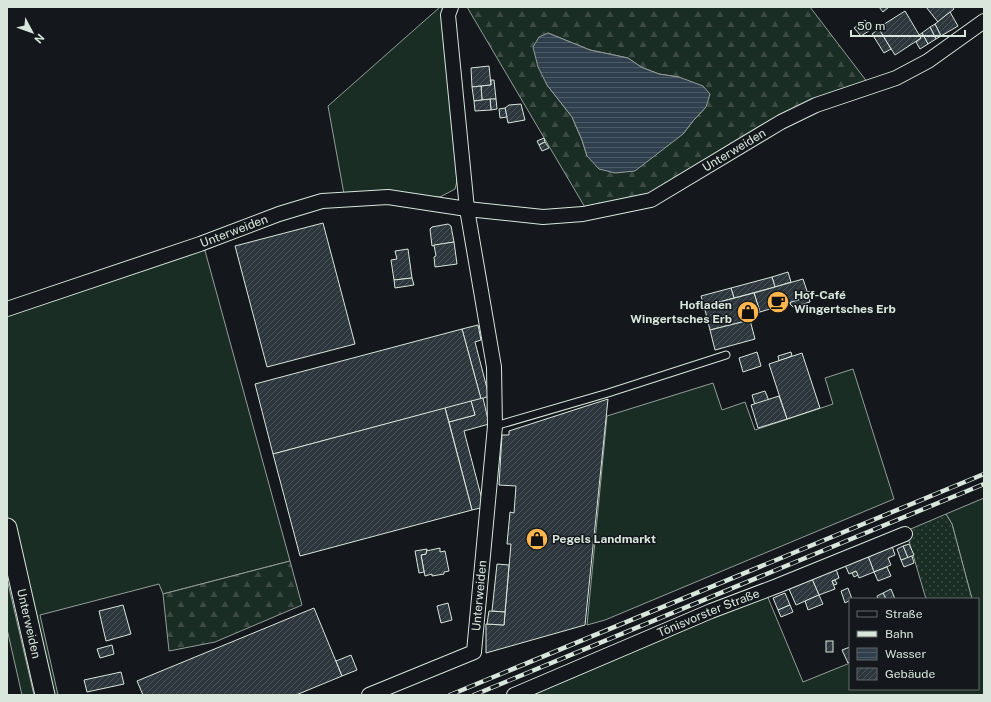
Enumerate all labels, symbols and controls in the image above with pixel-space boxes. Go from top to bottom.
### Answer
north arrow [12,12,52,52]
scale bar [851,12,965,38]
text: 50 m [857,19,885,33]
text: N [32,31,47,46]
street label: Unterweiden [700,126,768,174]
street label: Unterweiden [198,212,270,250]
place label: Hof-Café Wingertsches Erb [794,288,896,316]
cafe icon: Hof-Café Wingertsches Erb [765,289,791,315]
place label: Hofladen Wingertsches Erb [630,298,732,326]
shop icon: Hofladen Wingertsches Erb [735,299,761,325]
shop icon: Pegels Landmarkt [524,526,550,552]
place label: Pegels Landmarkt [552,532,656,546]
street label: Unterweiden [469,560,490,632]
street label: Tönisvorster Straße [655,586,762,640]
street label: Unterweiden [14,587,43,660]
legend [849,598,979,690]
text: Straße [885,607,923,621]
text: Bahn [885,627,914,641]
text: Wasser [885,647,926,661]
text: Gebäude [885,667,935,681]

